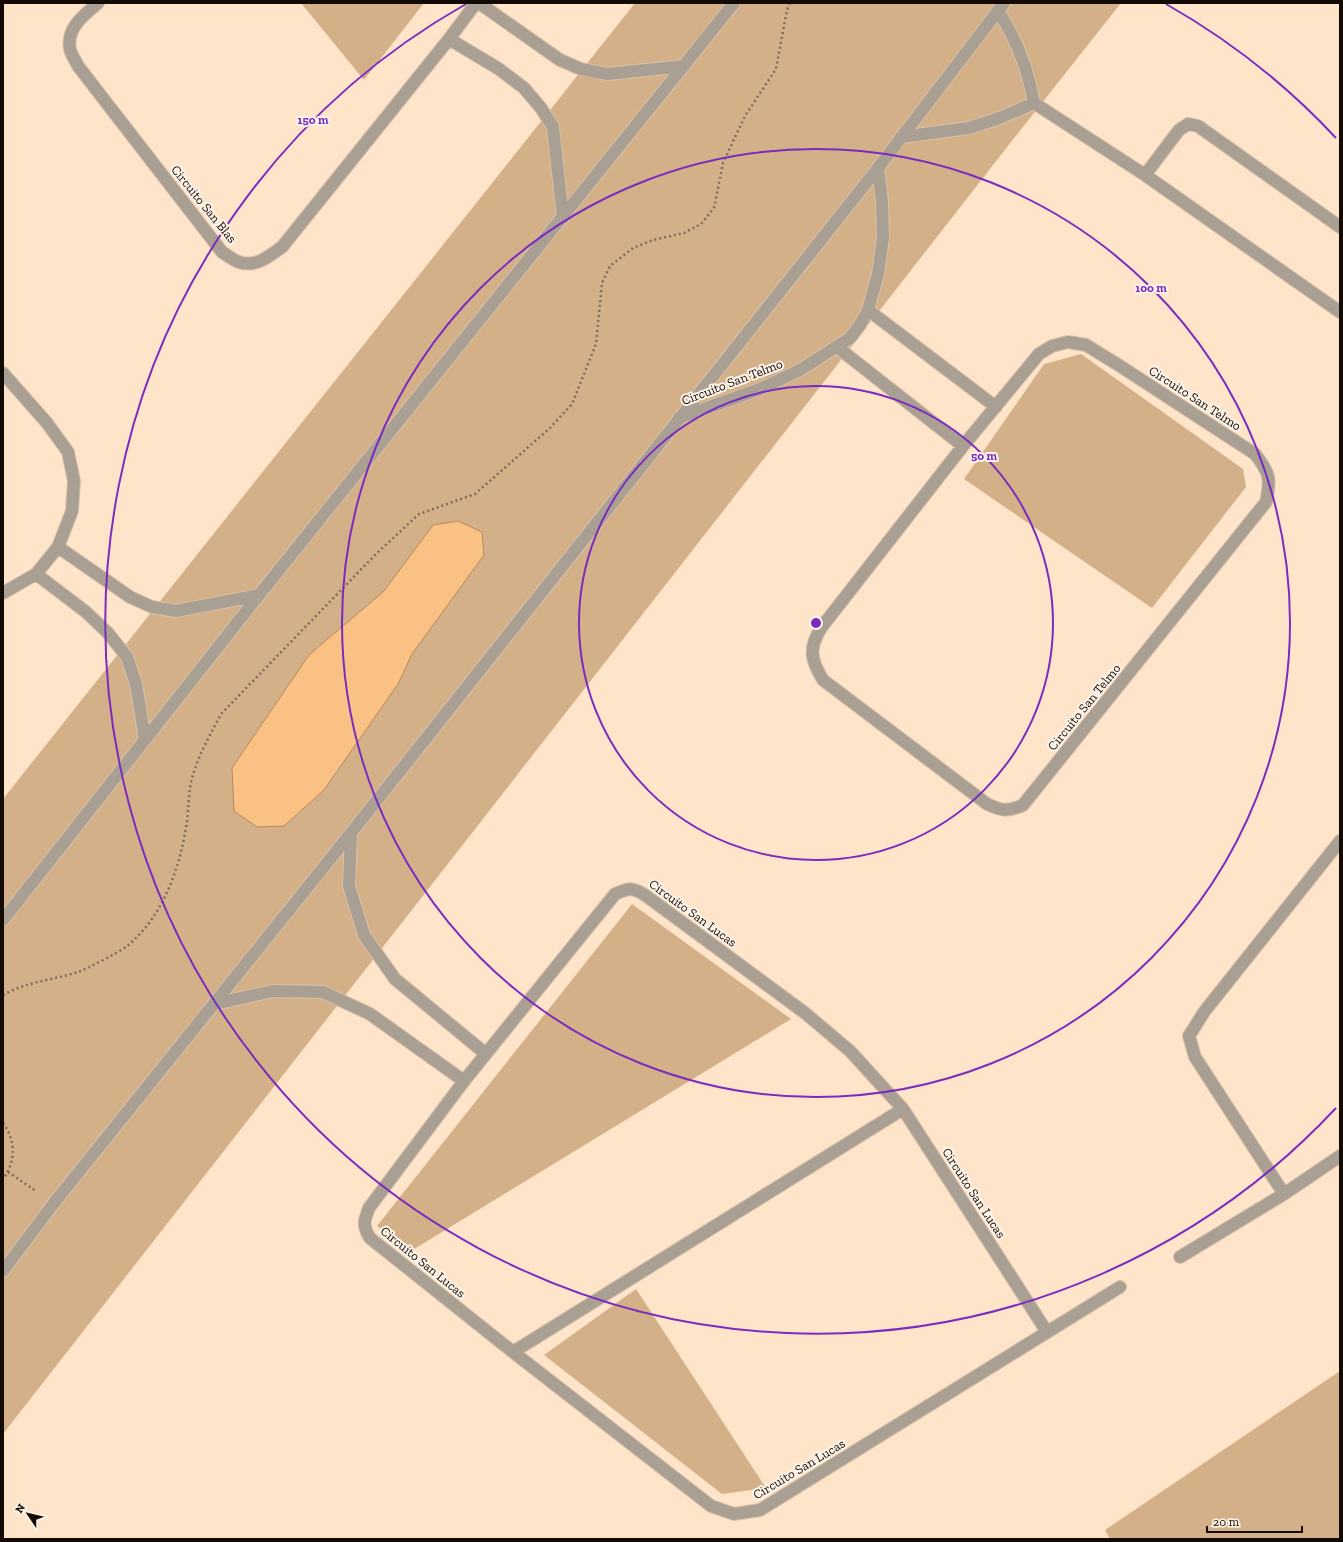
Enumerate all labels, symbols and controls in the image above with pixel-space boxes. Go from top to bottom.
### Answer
text: 150 m [298,113,329,127]
street label: Circuito San Blas [168,162,240,246]
text: 100 m [1135,281,1167,295]
street label: Circuito San Telmo [679,356,785,408]
street label: Circuito San Telmo [1146,363,1244,434]
text: 50 m [971,449,997,463]
centre of rings [809,616,823,630]
street label: Circuito San Telmo [1045,660,1124,753]
street label: Circuito San Lucas [646,876,740,950]
street label: Circuito San Lucas [939,1145,1009,1241]
street label: Circuito San Lucas [378,1223,469,1301]
street label: Circuito San Lucas [750,1435,848,1502]
north arrow [8,1494,48,1534]
text: N [12,1501,28,1516]
scale bar [1207,1508,1302,1534]
text: 20 m [1213,1515,1240,1529]

